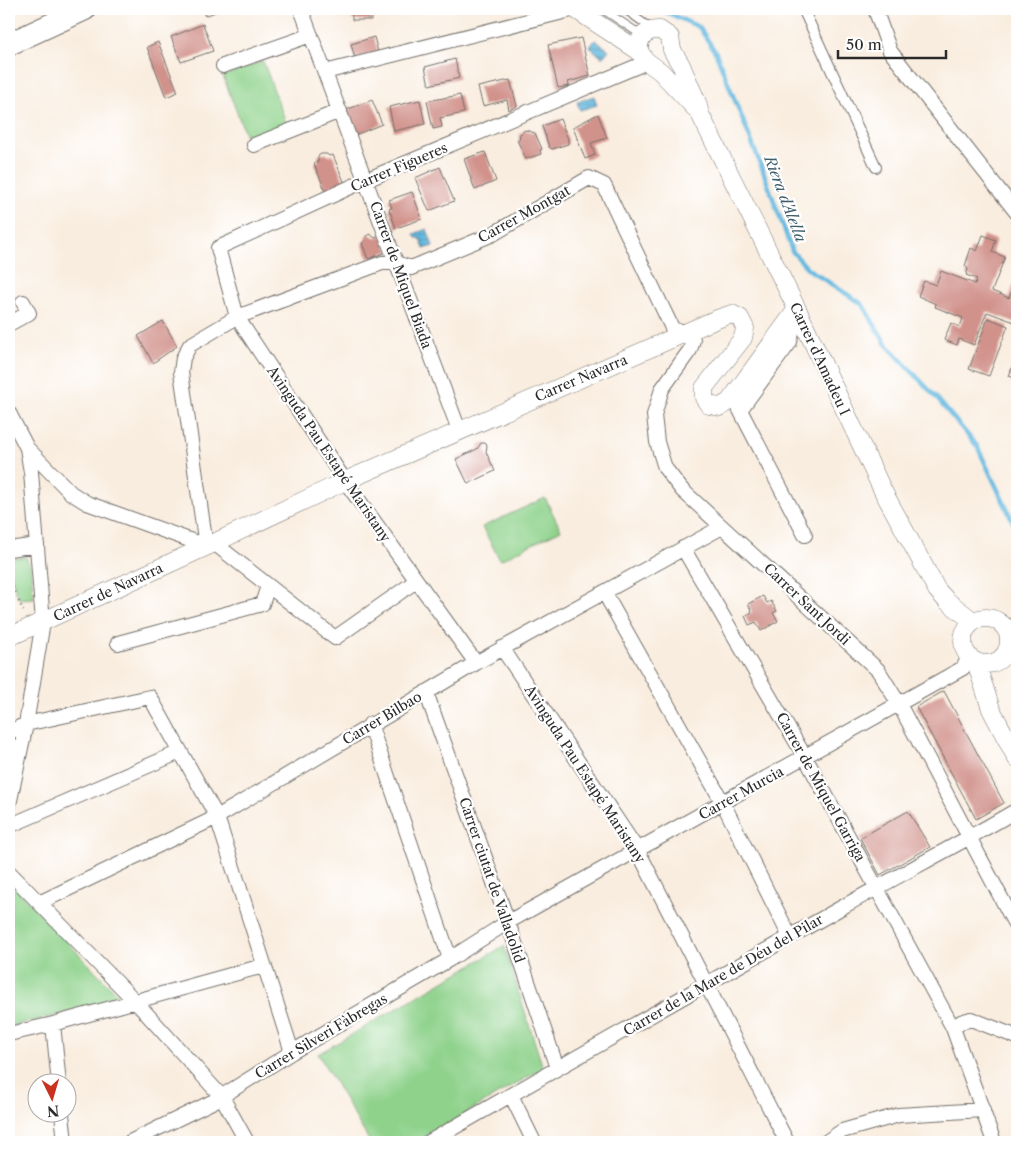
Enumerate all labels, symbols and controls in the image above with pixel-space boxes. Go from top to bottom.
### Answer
scale bar [838,28,946,60]
text: 50 m [846,35,882,54]
street label: Carrer Figueres [348,138,450,196]
water label: Riera d'Alella [760,152,811,245]
street label: Carrer Montgat [475,181,573,247]
street label: Carrer de Miquel Biada [366,199,436,352]
street label: Carrer d'Amadeu I [786,300,854,418]
street label: Carrer Navarra [532,350,631,406]
street label: Avinguda Pau Estapé Maristany [263,362,395,546]
street label: Carrer de Navarra [50,558,166,625]
street label: Carrer Sant Jordi [760,559,854,649]
street label: Avinguda Pau Estapé Maristany [520,681,649,867]
street label: Carrer Bilbao [339,687,425,749]
street label: Carrer de Miquel Garriga [772,709,870,865]
street label: Carrer Murcia [695,762,787,824]
street label: Carrer ciutat de Valladolid [455,795,529,966]
street label: Carrer de la Mare de Déu del Pilar [620,910,826,1040]
street label: Carrer Silveri Fàbregas [251,989,391,1083]
north arrow [28,1074,78,1124]
text: N [46,1101,60,1120]

